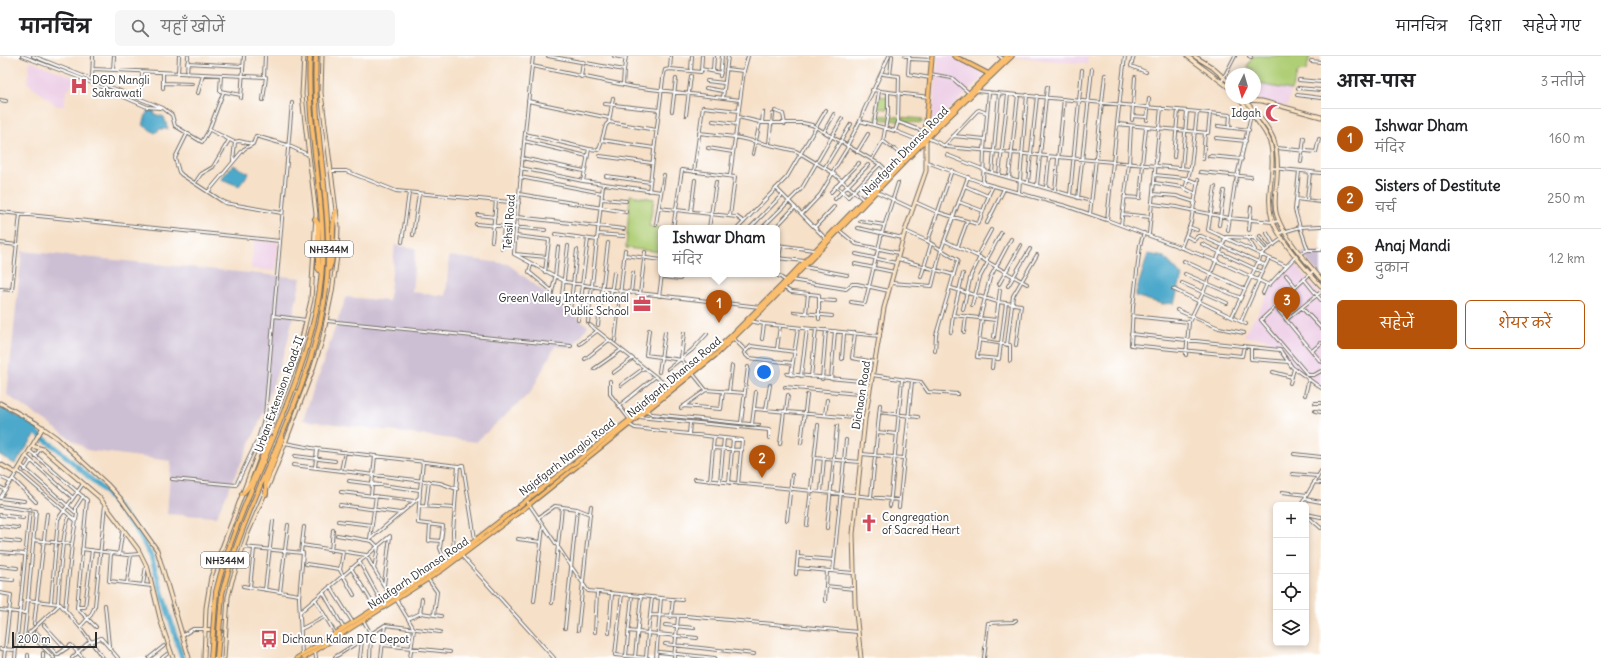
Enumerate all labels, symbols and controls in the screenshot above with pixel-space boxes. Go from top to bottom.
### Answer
search box [115,10,395,46]
text: मानचित्र [20,14,91,38]
icon: search [129,17,151,39]
text: यहाँ खोजें [161,17,225,36]
text: मानचित्र [1396,17,1447,35]
text: दिशा [1469,17,1501,35]
text: सहेजे गए [1523,17,1581,35]
north arrow [1225,68,1261,104]
text: आस-पास [1337,70,1415,92]
place label: DGD Nangli Sakrawati [92,73,149,100]
text: 3 नतीजे [1541,73,1585,90]
hospital icon: DGD Nangli Sakrawati [69,76,89,96]
street label: Najafgarh Dhansa Road [859,103,952,198]
mosque icon: Idgah [1264,103,1284,123]
place label: Idgah [1231,106,1261,120]
text: Ishwar Dham [1375,116,1468,135]
text: 1 [1347,130,1353,147]
text: 160 m [1549,130,1585,147]
text: मंदिर [1375,139,1405,156]
text: Sisters of Destitute [1375,176,1501,195]
text: 2 [1346,190,1354,207]
text: 250 m [1547,190,1585,207]
street label: Tehsil Road [500,193,518,250]
text: चर्च [1375,199,1396,216]
popup [658,225,780,277]
text: Ishwar Dham [673,228,765,247]
text: Anaj Mandi [1375,236,1450,255]
road number: NH344M [305,241,353,257]
text: 3 [1346,250,1354,267]
text: 1.2 km [1549,250,1585,267]
text: मंदिर [673,251,703,268]
text: दुकान [1375,259,1409,276]
pin: 3 [1274,287,1300,320]
pin: 1 [706,290,732,323]
place label: Green Valley International Public School [499,291,629,318]
office icon: Green Valley International Public School [632,294,652,314]
button: सहेजें [1337,300,1457,349]
button: शेयर करें [1465,300,1585,349]
street label: Najafgarh Dhansa Road [624,333,724,420]
street label: Urban Extension Road-II [251,334,307,454]
street label: Dichaon Road [849,359,873,430]
your location [754,362,774,382]
street label: Najafgarh Nangloi Road [516,415,618,499]
pin: 2 [749,445,775,478]
map controls [1273,502,1309,646]
button: + [1273,502,1309,538]
place label: Congregation of Sacred Heart [882,510,960,537]
church icon: Congregation of Sacred Heart [859,513,879,533]
street label: Najafgarh Dhansa Road [365,534,471,612]
button: − [1273,538,1309,574]
road number: NH344M [201,552,249,568]
button: locate [1273,574,1309,610]
button: layers [1273,610,1309,646]
bus stop icon: Dichaun Kalan DTC Depot [259,629,279,649]
scale bar [12,630,97,649]
text: 200 m [18,632,51,646]
place label: Dichaun Kalan DTC Depot [282,632,409,646]

